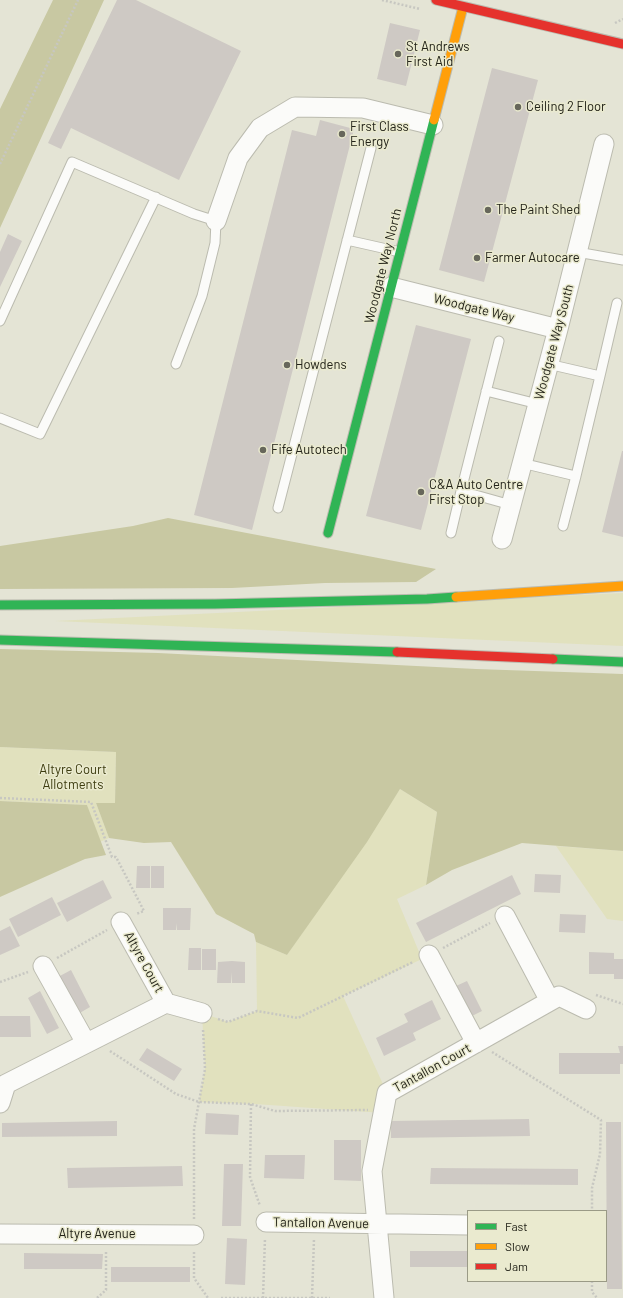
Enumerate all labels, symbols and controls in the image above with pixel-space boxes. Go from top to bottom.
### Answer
place label: St Andrews First Aid [406,39,469,70]
marker: St Andrews First Aid [393,49,403,59]
place label: Ceiling 2 Floor [526,99,606,115]
marker: Ceiling 2 Floor [513,102,523,112]
place label: First Class Energy [350,119,409,150]
marker: First Class Energy [337,129,347,139]
place label: The Paint Shed [496,202,580,218]
marker: The Paint Shed [483,205,493,215]
street label: Woodgate Way North [361,207,405,325]
place label: Farmer Autocare [485,250,580,266]
marker: Farmer Autocare [472,253,482,263]
street label: Woodgate Way South [531,283,577,401]
street label: Woodgate Way [432,290,516,326]
place label: Howdens [295,357,347,373]
marker: Howdens [282,360,292,370]
place label: Fife Autotech [271,442,347,458]
marker: Fife Autotech [258,445,268,455]
place label: C&A Auto Centre First Stop [429,477,523,508]
marker: C&A Auto Centre First Stop [416,487,426,497]
park label: Altyre Court Allotments [39,762,107,793]
street label: Altyre Court [121,929,167,995]
street label: Tantallon Court [390,1040,474,1096]
legend [467,1210,607,1282]
street label: Tantallon Avenue [273,1214,369,1232]
text: Fast [505,1219,528,1233]
street label: Altyre Avenue [58,1226,136,1242]
text: Slow [505,1239,530,1253]
text: Jam [505,1259,528,1273]

